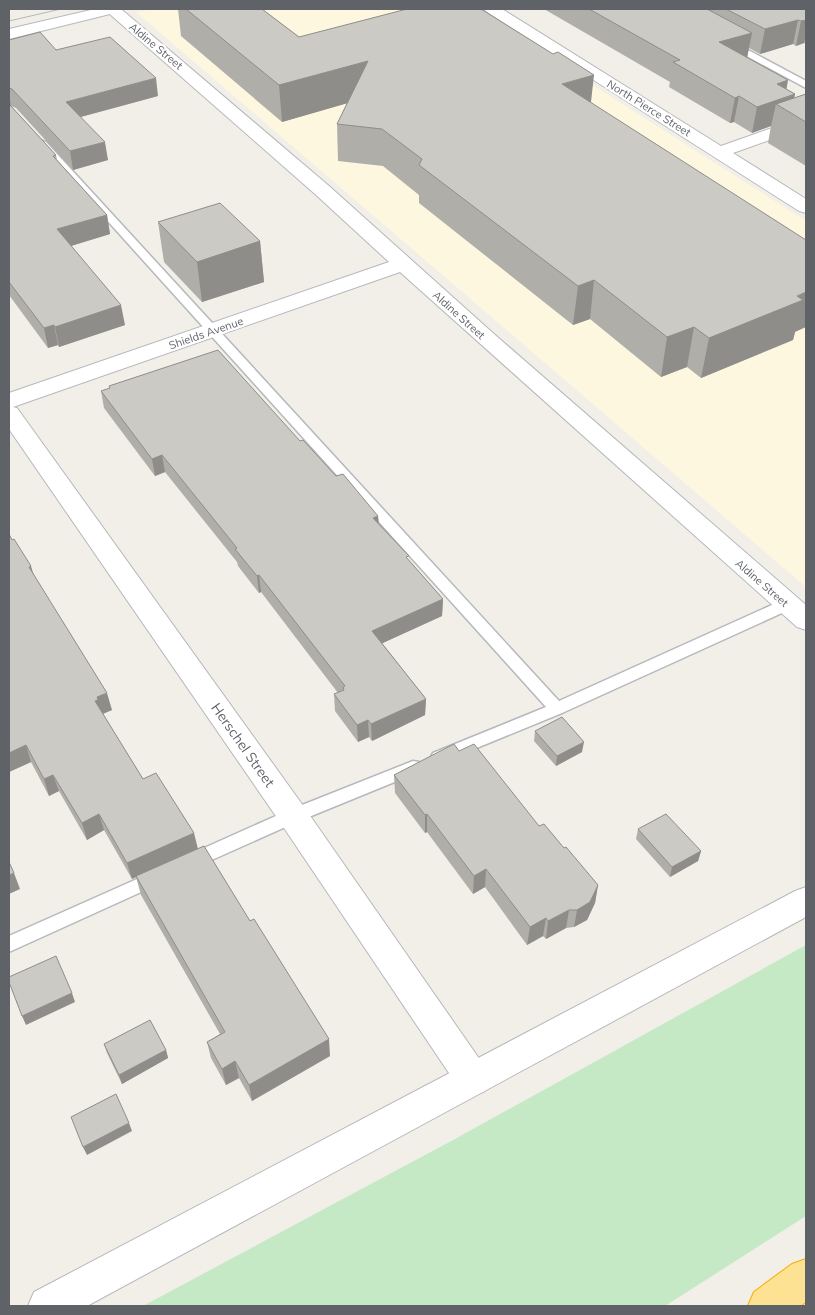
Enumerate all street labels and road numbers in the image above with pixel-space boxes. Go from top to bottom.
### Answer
street label: Aldine Street [126,20,186,73]
street label: North Pierce Street [604,77,694,140]
street label: Aldine Street [430,288,488,342]
street label: Shields Avenue [167,314,245,352]
street label: Aldine Street [733,556,791,610]
street label: Herschel Street [207,699,279,791]

